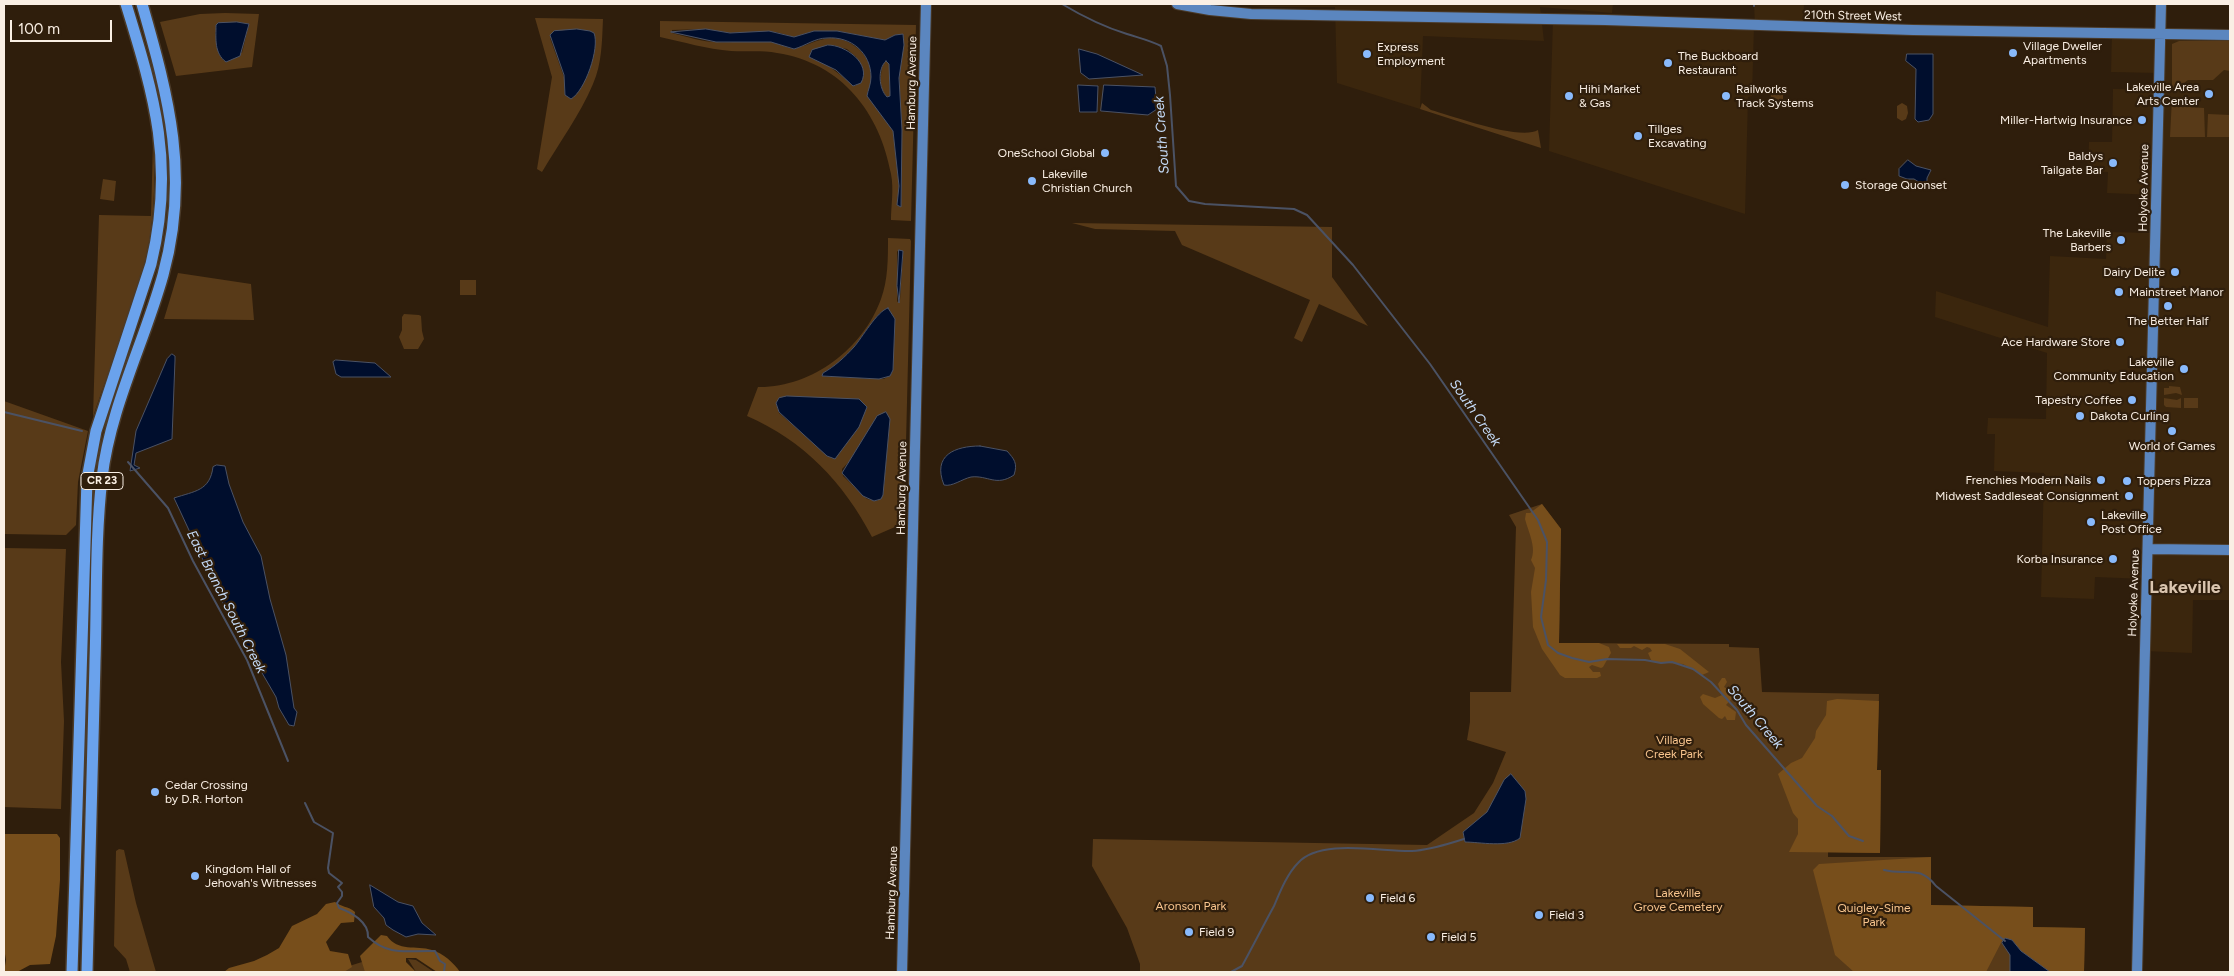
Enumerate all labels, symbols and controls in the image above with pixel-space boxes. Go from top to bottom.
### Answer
street label: 210th Street West [1804,8,1902,24]
scale bar [12,10,115,42]
text: 100 m [18,20,60,38]
street label: Hamburg Avenue [904,36,920,130]
place label: Village Dweller Apartments [2023,39,2102,67]
place label: Express Employment [1377,40,1445,68]
marker: Village Dweller Apartments [2007,47,2019,59]
marker: Express Employment [1361,48,1373,60]
place label: The Buckboard Restaurant [1678,49,1758,77]
marker: The Buckboard Restaurant [1662,57,1674,69]
place label: Lakeville Area Arts Center [2126,80,2199,108]
place label: Hihi Market & Gas [1579,82,1640,110]
place label: Railworks Track Systems [1736,82,1814,110]
marker: Lakeville Area Arts Center [2203,88,2215,100]
marker: Hihi Market & Gas [1563,90,1575,102]
marker: Railworks Track Systems [1720,90,1732,102]
water label: South Creek [1151,95,1173,175]
place label: Miller-Hartwig Insurance [2000,113,2132,127]
marker: Miller-Hartwig Insurance [2136,114,2148,126]
place label: Tillges Excavating [1648,122,1707,150]
marker: Tillges Excavating [1632,130,1644,142]
street label: Holyoke Avenue [2136,144,2152,232]
place label: OneSchool Global [998,146,1095,160]
marker: OneSchool Global [1099,147,1111,159]
place label: Baldys Tailgate Bar [2041,149,2103,177]
marker: Baldys Tailgate Bar [2107,157,2119,169]
place label: Lakeville Christian Church [1042,167,1132,195]
marker: Lakeville Christian Church [1026,175,1038,187]
place label: Storage Quonset [1855,178,1947,192]
marker: Storage Quonset [1839,179,1851,191]
place label: The Lakeville Barbers [2043,226,2111,254]
marker: The Lakeville Barbers [2115,234,2127,246]
place label: Dairy Delite [2103,265,2165,279]
marker: Dairy Delite [2169,266,2181,278]
place label: Mainstreet Manor [2129,285,2224,299]
marker: Mainstreet Manor [2113,286,2125,298]
marker: The Better Half [2162,300,2174,312]
place label: The Better Half [2127,314,2209,328]
place label: Ace Hardware Store [2001,335,2110,349]
marker: Ace Hardware Store [2114,336,2126,348]
place label: Lakeville Community Education [2054,355,2174,383]
marker: Lakeville Community Education [2178,363,2190,375]
water label: South Creek [1446,376,1504,450]
place label: Tapestry Coffee [2035,393,2122,407]
marker: Tapestry Coffee [2126,394,2138,406]
place label: Dakota Curling [2090,409,2169,423]
marker: Dakota Curling [2074,410,2086,422]
marker: World of Games [2166,425,2178,437]
place label: World of Games [2129,439,2215,453]
street label: Hamburg Avenue [894,441,910,535]
road number: CR 23 [81,472,123,490]
place label: Frenchies Modern Nails [1965,473,2091,487]
marker: Frenchies Modern Nails [2095,474,2107,486]
place label: Toppers Pizza [2137,474,2211,488]
marker: Toppers Pizza [2121,475,2133,487]
place label: Midwest Saddleseat Consignment [1935,489,2119,503]
marker: Midwest Saddleseat Consignment [2123,490,2135,502]
place label: Lakeville Post Office [2101,508,2162,536]
marker: Lakeville Post Office [2085,516,2097,528]
water label: East Branch South Creek [183,528,269,676]
street label: Holyoke Avenue [2125,549,2143,637]
place label: Korba Insurance [2016,552,2103,566]
marker: Korba Insurance [2107,553,2119,565]
district label: Lakeville [2149,577,2221,599]
water label: South Creek [1723,682,1787,752]
park label: Village Creek Park [1645,733,1703,761]
place label: Cedar Crossing by D.R. Horton [165,778,248,806]
marker: Cedar Crossing by D.R. Horton [149,786,161,798]
street label: Hamburg Avenue [883,846,901,940]
place label: Kingdom Hall of Jehovah's Witnesses [205,862,317,890]
marker: Kingdom Hall of Jehovah's Witnesses [189,870,201,882]
park label: Lakeville Grove Cemetery [1634,886,1722,914]
place label: Field 6 [1380,891,1415,905]
marker: Field 6 [1364,892,1376,904]
park label: Aronson Park [1156,899,1226,913]
park label: Quigley-Sime Park [1837,901,1911,929]
place label: Field 3 [1549,908,1584,922]
marker: Field 3 [1533,909,1545,921]
place label: Field 9 [1199,925,1234,939]
marker: Field 9 [1183,926,1195,938]
place label: Field 5 [1441,930,1476,944]
marker: Field 5 [1425,931,1437,943]

